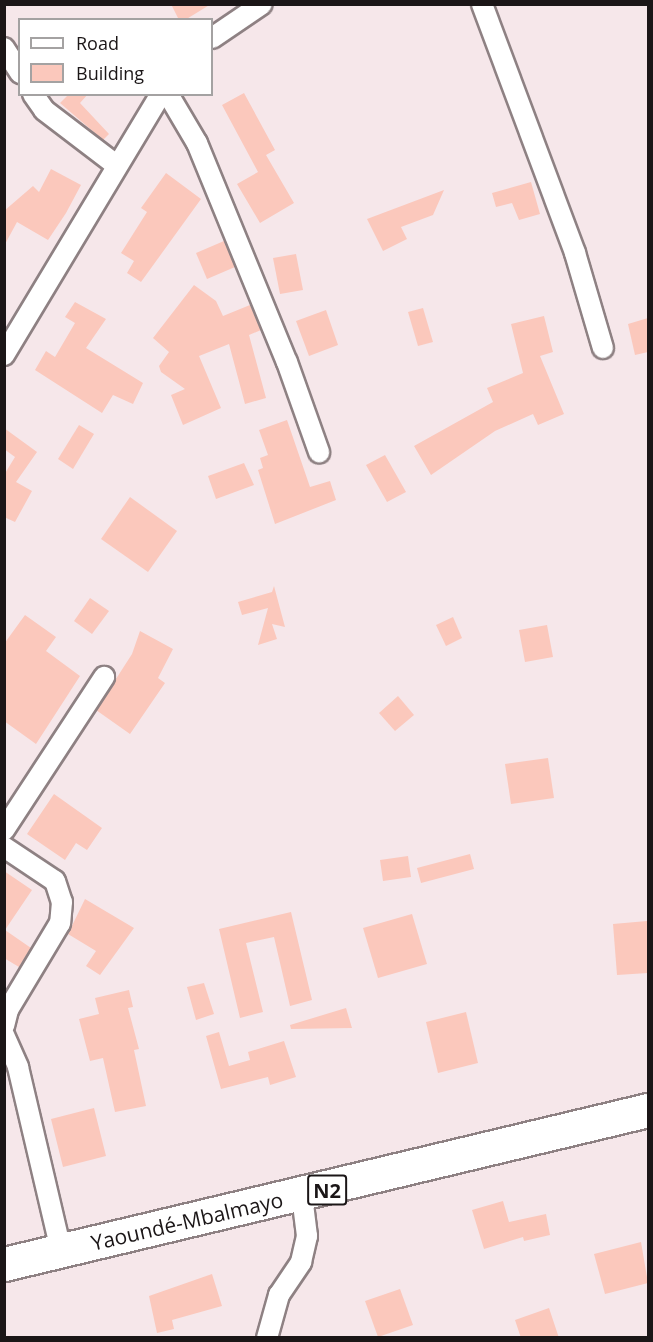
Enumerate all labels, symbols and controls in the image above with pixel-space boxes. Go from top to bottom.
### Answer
legend [18,18,213,96]
text: Road [76,31,119,55]
text: Building [76,61,144,85]
road number: N2 [306,1173,348,1207]
street label: Yaoundé-Mbalmayo [89,1187,285,1255]

